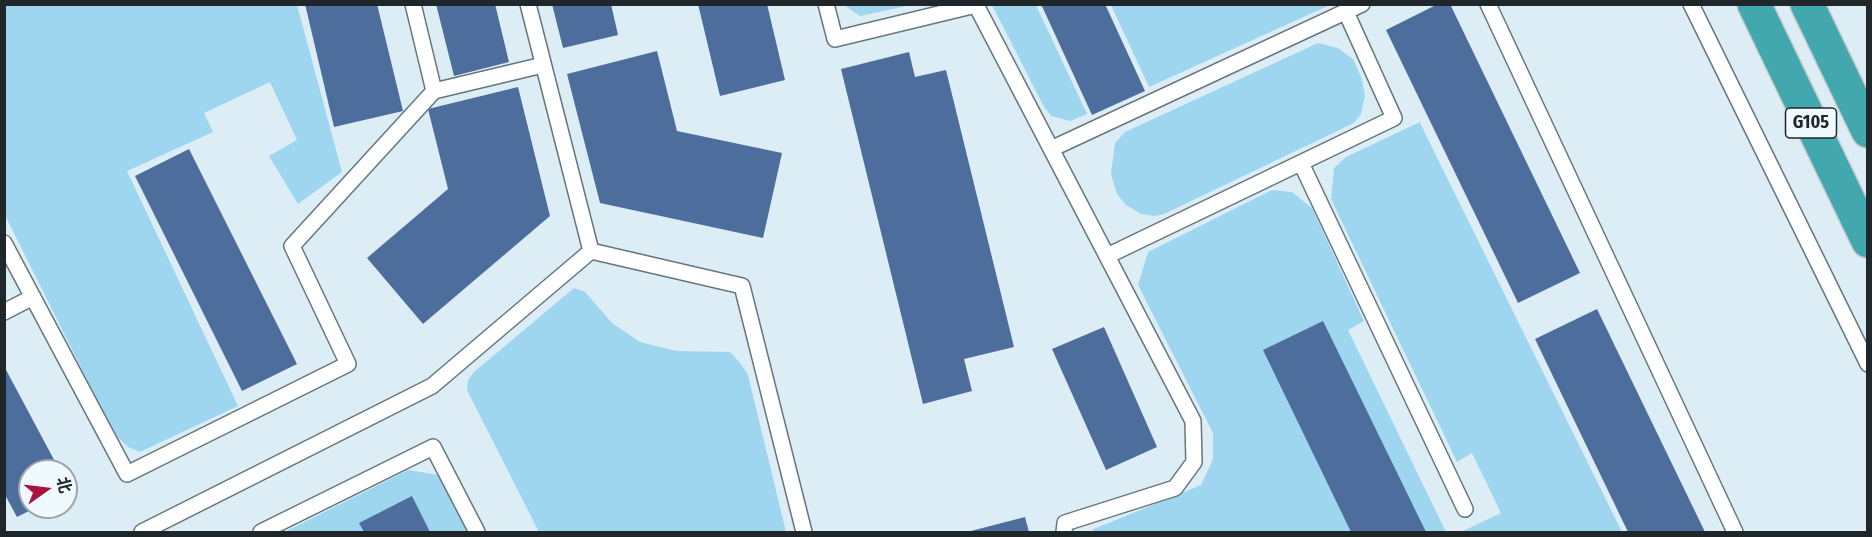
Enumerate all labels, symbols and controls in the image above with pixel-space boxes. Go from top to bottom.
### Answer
road number: G105 [1786,108,1836,138]
north arrow [18,459,78,519]
text: 北 [53,475,75,495]

